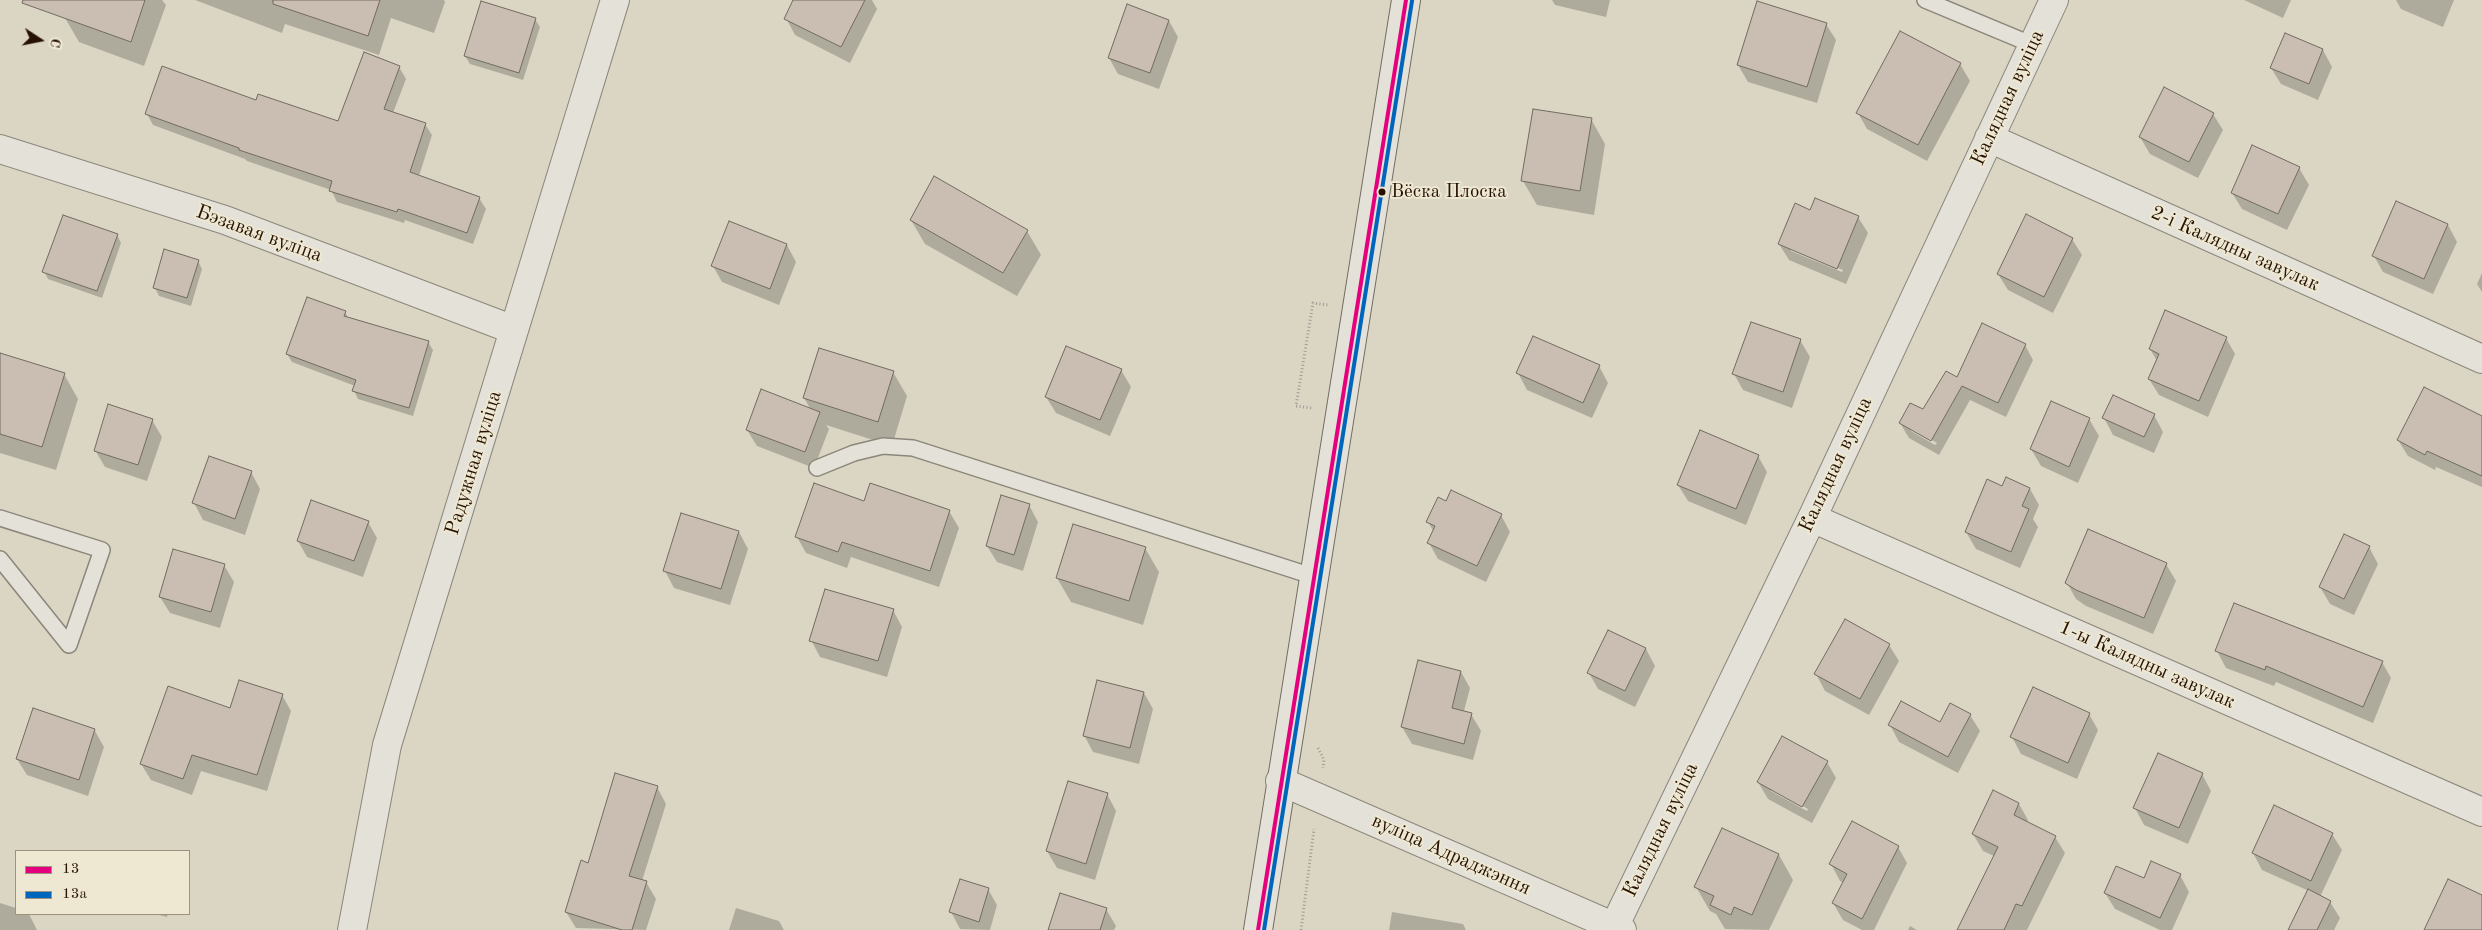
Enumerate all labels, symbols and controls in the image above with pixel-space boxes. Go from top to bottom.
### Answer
north arrow [15,15,65,65]
street label: Калядная вуліца [1966,26,2050,170]
text: С [47,37,62,49]
place label: Вёска Плоска [1391,181,1507,203]
marker: Вёска Плоска [1377,187,1387,197]
street label: Бэзавая вуліца [193,200,325,268]
street label: 2-і Калядны завулак [2147,201,2323,297]
street label: Радужная вуліца [441,388,507,538]
street label: Калядная вуліца [1794,393,1878,537]
street label: 1-ы Калядны завулак [2055,615,2239,715]
street label: Калядная вуліца [1618,759,1704,901]
street label: вуліца Адраджэння [1368,809,1534,901]
legend [15,850,190,915]
text: 13 [62,862,79,877]
text: 13а [62,887,87,902]

